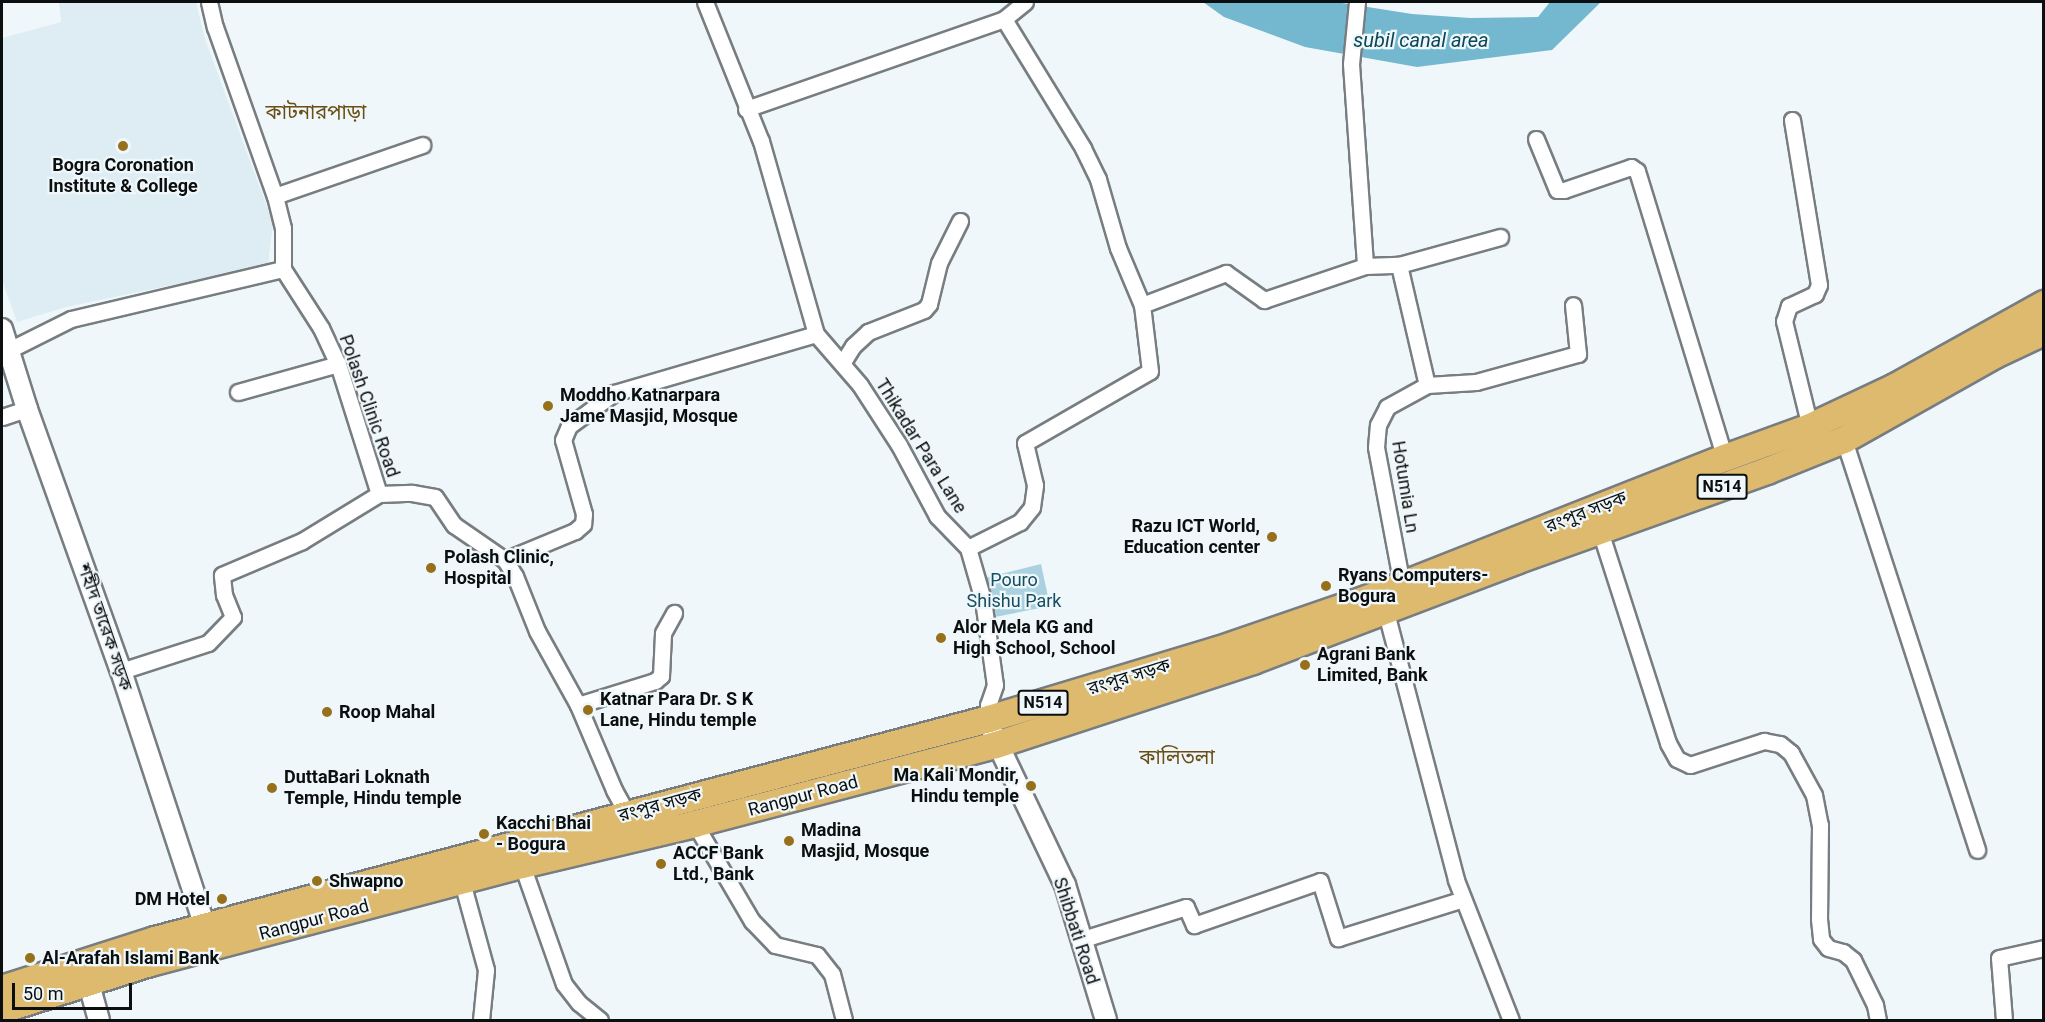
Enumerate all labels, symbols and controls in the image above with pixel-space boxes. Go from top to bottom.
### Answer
water label: subil canal area [1353,28,1489,52]
district label: কাটনারপাড়া [266,100,366,124]
marker: Bogra Coronation Institute & College [116,139,130,153]
place label: Bogra Coronation Institute & College [48,155,198,198]
street label: Polash Clinic Road [334,332,404,480]
street label: Thikadar Para Lane [871,375,971,517]
place label: Moddho Katnarpara Jame Masjid, Mosque [560,385,738,428]
marker: Moddho Katnarpara Jame Masjid, Mosque [541,399,555,413]
street label: Hotumia Ln [1387,439,1423,535]
road number: N514 [1696,474,1748,500]
street label: রংপুর সড়ক [1542,487,1630,537]
place label: Razu ICT World, Education center [1124,516,1260,558]
marker: Razu ICT World, Education center [1265,530,1279,544]
place label: Polash Clinic, Hospital [444,547,554,590]
marker: Polash Clinic, Hospital [422,559,440,577]
street label: শহীদ তারেক সড়ক [73,560,137,694]
place label: Ryans Computers- Bogura [1338,565,1488,608]
park label: Pouro Shishu Park [967,570,1061,612]
marker: Ryans Computers- Bogura [1319,579,1333,593]
place label: Alor Mela KG and High School, School [953,617,1115,660]
marker: Alor Mela KG and High School, School [934,631,948,645]
place label: Agrani Bank Limited, Bank [1317,644,1428,686]
street label: রংপুর সড়ক [1085,654,1173,700]
marker: Agrani Bank Limited, Bank [1298,658,1312,672]
place label: Katnar Para Dr. S K Lane, Hindu temple [600,689,756,732]
road number: N514 [1018,690,1068,716]
place label: Roop Mahal [339,701,435,723]
marker: Katnar Para Dr. S K Lane, Hindu temple [581,703,595,717]
marker: Roop Mahal [320,705,334,719]
district label: কালিতলা [1139,745,1215,769]
place label: Ma Kali Mondir, Hindu temple [894,765,1019,808]
place label: DuttaBari Loknath Temple, Hindu temple [284,767,461,810]
street label: Rangpur Road [746,771,860,821]
marker: Ma Kali Mondir, Hindu temple [1024,779,1038,793]
marker: DuttaBari Loknath Temple, Hindu temple [265,781,279,795]
street label: রংপুর সড়ক [616,784,704,826]
place label: Kacchi Bhai - Bogura [496,813,591,856]
place label: Madina Masjid, Mosque [801,820,929,862]
marker: Kacchi Bhai - Bogura [477,827,491,841]
marker: Madina Masjid, Mosque [782,834,796,848]
place label: ACCF Bank Ltd., Bank [673,843,764,886]
marker: ACCF Bank Ltd., Bank [654,857,668,871]
place label: Shwapno [329,870,403,892]
marker: Shwapno [310,874,324,888]
street label: Shibbati Road [1049,875,1103,987]
place label: DM Hotel [135,888,210,910]
marker: DM Hotel [215,892,229,906]
street label: Rangpur Road [257,895,371,945]
place label: Al-Arafah Islami Bank [42,947,219,969]
marker: Al-Arafah Islami Bank [23,951,37,965]
scale bar [15,971,135,1009]
text: 50 m [23,983,63,1004]

